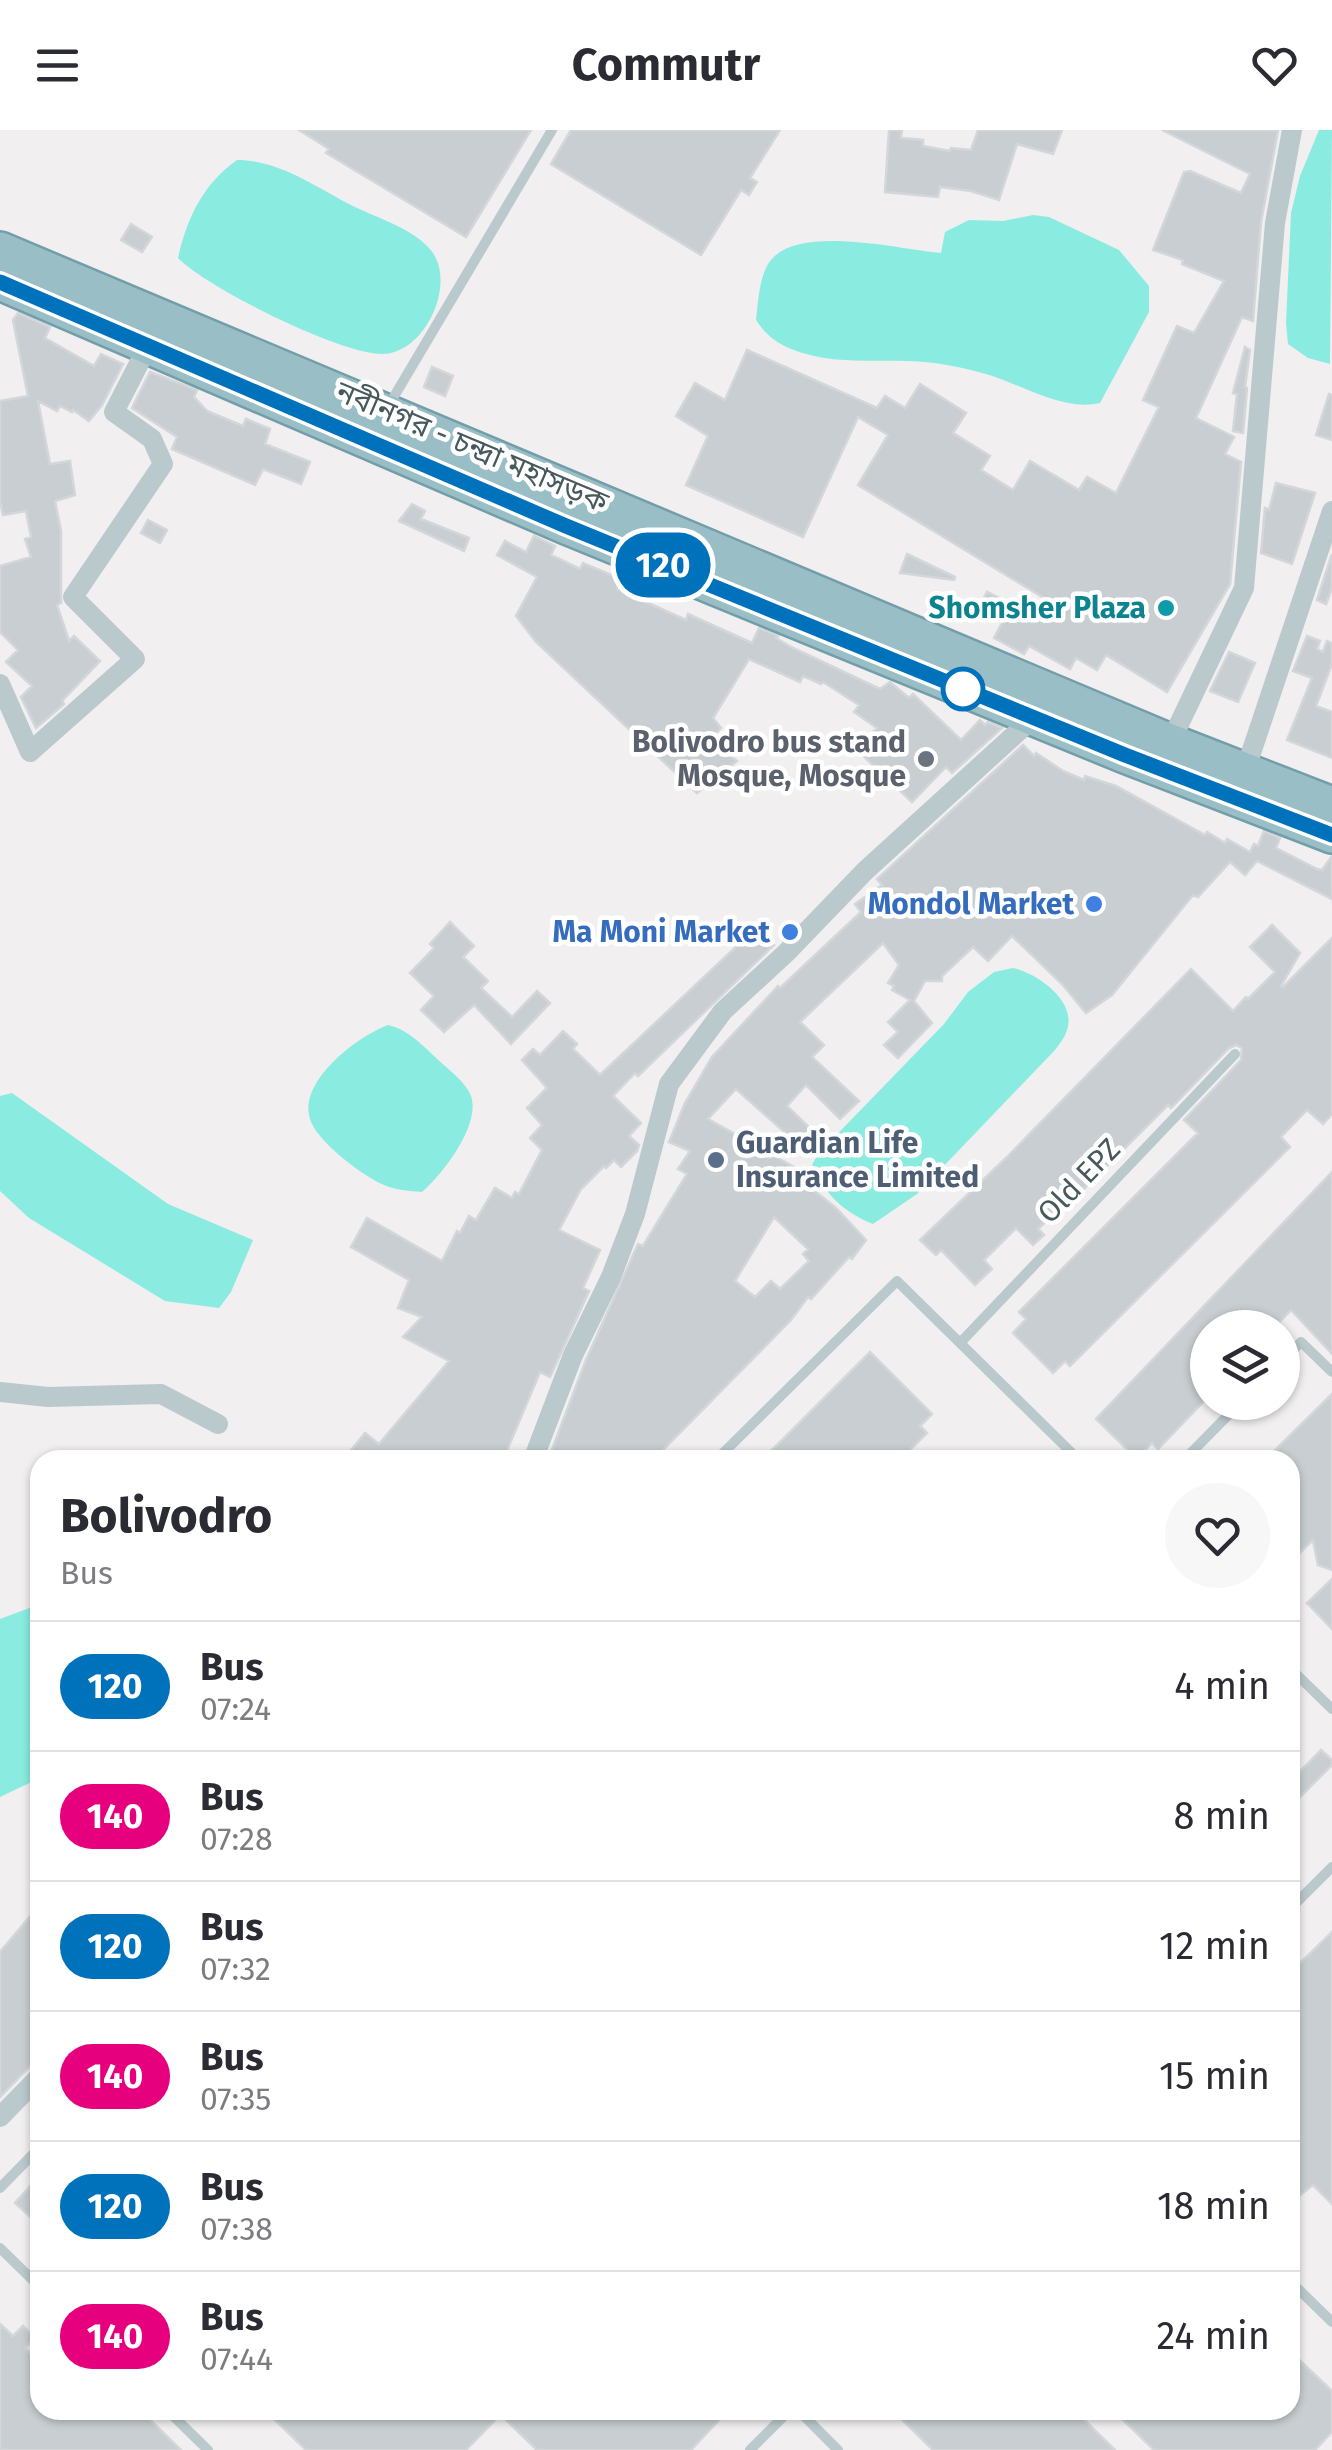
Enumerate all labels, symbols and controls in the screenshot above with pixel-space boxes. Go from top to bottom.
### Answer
icon: menu [30,38,85,93]
text: Commutr [572,38,760,92]
icon: heart [1247,38,1302,93]
street label: নবীনগর - চন্দ্রা মহাসড়ক [330,373,614,521]
line badge: 120 [606,532,720,598]
text: 120 [636,544,690,586]
place label: Shomsher Plaza [929,590,1146,626]
marker: Shomsher Plaza [1155,597,1177,619]
unlabelled marker [942,668,984,710]
place label: Bolivodro bus stand Mosque, Mosque [632,724,906,794]
marker: Bolivodro bus stand Mosque, Mosque [915,748,937,770]
place label: Mondol Market [868,886,1074,922]
marker: Mondol Market [1083,893,1105,915]
place label: Ma Moni Market [553,914,770,950]
marker: Ma Moni Market [779,921,801,943]
place label: Guardian Life Insurance Limited [736,1125,979,1195]
street label: Old EPZ [1030,1131,1128,1231]
marker: Guardian Life Insurance Limited [705,1149,727,1171]
map controls [1190,1310,1300,1420]
button: layers [1190,1310,1300,1420]
button: heart [1165,1483,1270,1588]
text: Bolivodro [60,1487,272,1545]
text: Bus [60,1554,113,1592]
text: Bus [200,1644,264,1690]
text: 4 min [1174,1663,1270,1709]
text: 120 [88,1665,142,1707]
text: 07:24 [200,1690,271,1728]
text: Bus [200,1774,264,1820]
text: 8 min [1173,1793,1270,1839]
text: 140 [87,1795,143,1837]
text: 07:28 [200,1820,273,1858]
text: Bus [200,1904,264,1950]
text: 12 min [1159,1923,1270,1969]
text: 120 [88,1925,142,1967]
text: 07:32 [200,1950,271,1988]
text: Bus [200,2034,264,2080]
text: 15 min [1159,2053,1270,2099]
text: 140 [87,2055,143,2097]
text: 07:35 [200,2080,271,2118]
text: Bus [200,2164,264,2210]
text: 18 min [1157,2183,1270,2229]
text: 120 [88,2185,142,2227]
text: 07:38 [200,2210,273,2248]
text: Bus [200,2294,264,2340]
text: 24 min [1156,2313,1270,2359]
text: 140 [87,2315,143,2357]
text: 07:44 [200,2340,273,2378]

